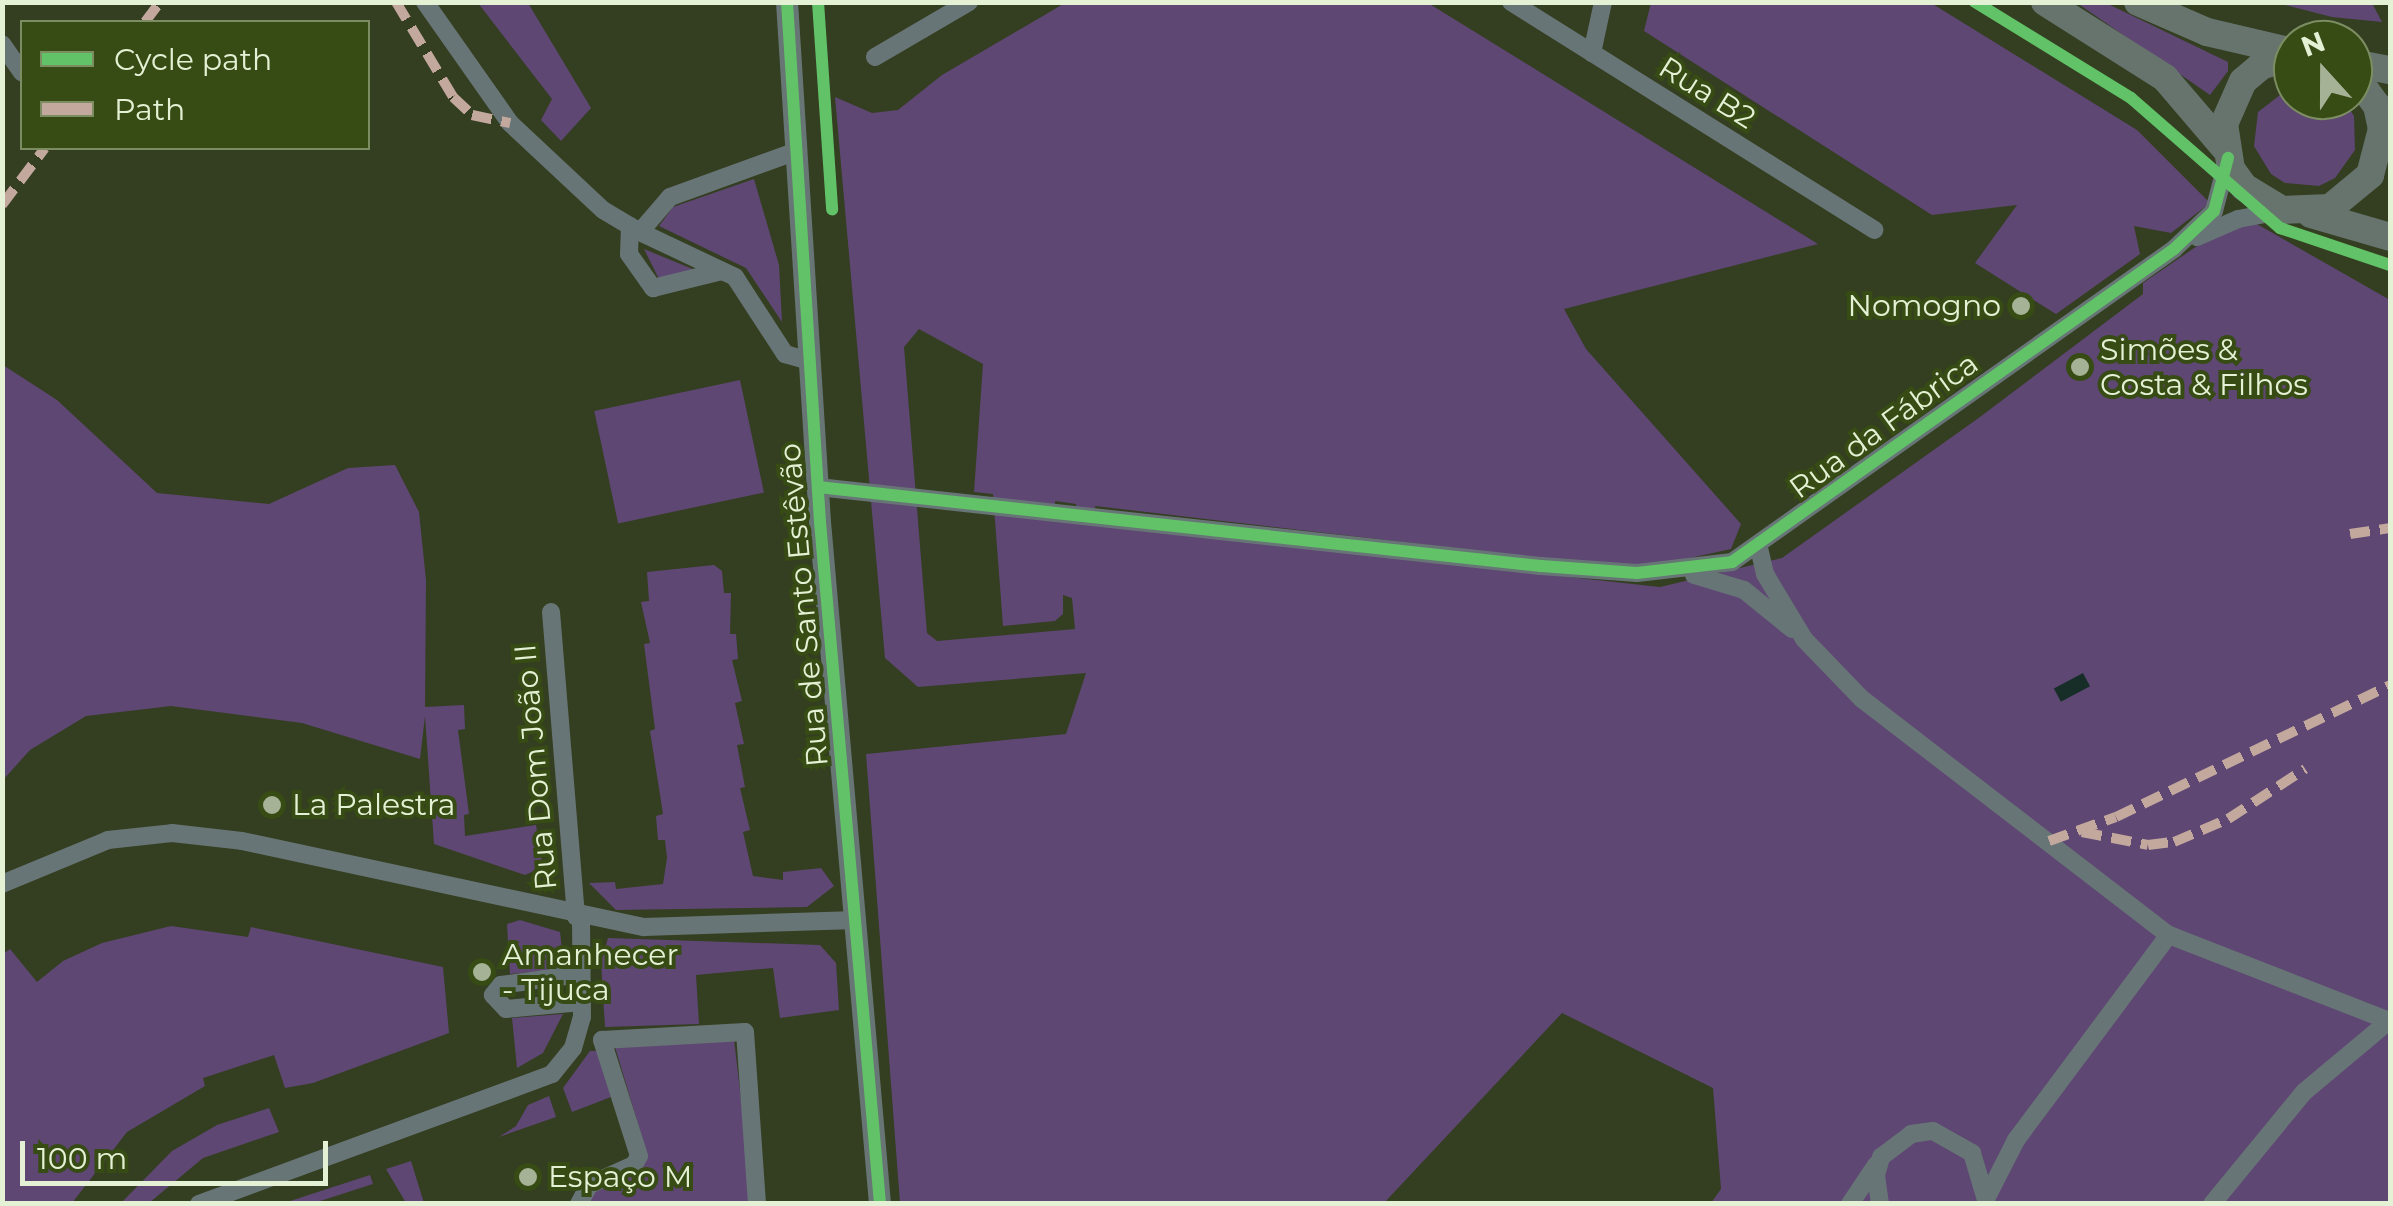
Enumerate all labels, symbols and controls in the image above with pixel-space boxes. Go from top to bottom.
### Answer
legend [20,20,370,150]
north arrow [2273,20,2373,120]
text: N [2296,24,2330,64]
text: Cycle path [114,41,272,78]
street label: Rua B2 [1652,49,1762,137]
text: Path [114,91,185,128]
place label: Nomogno [1848,288,2001,324]
marker: Nomogno [2010,295,2032,317]
place label: Simões & Costa & Filhos [2100,332,2308,402]
street label: Rua da Fábrica [1783,346,1985,506]
marker: Simões & Costa & Filhos [2069,356,2091,378]
street label: Rua de Santo Estêvão [772,442,836,768]
street label: Rua Dom João II [507,642,565,892]
place label: La Palestra [292,787,456,823]
marker: La Palestra [261,794,283,816]
place label: Amanhecer - Tijuca [502,937,678,1008]
marker: Amanhecer - Tijuca [471,961,493,983]
scale bar [25,1121,332,1183]
text: 100 m [37,1140,127,1177]
place label: Espaço M [548,1159,692,1195]
marker: Espaço M [517,1166,539,1188]

